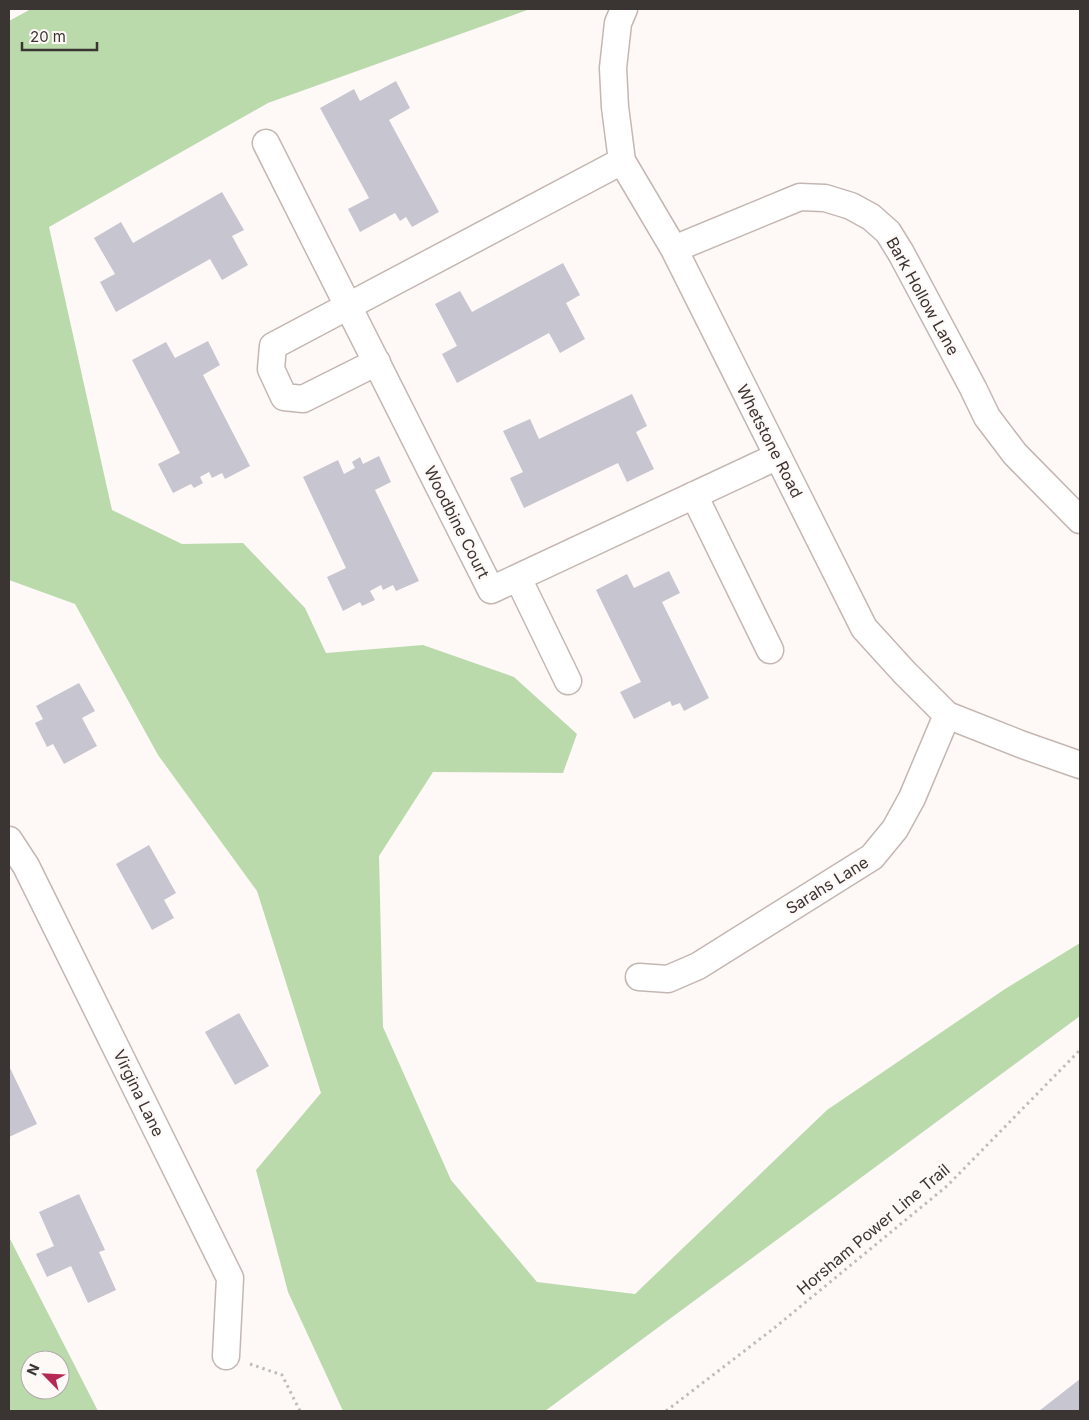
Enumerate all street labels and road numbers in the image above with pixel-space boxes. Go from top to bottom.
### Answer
street label: Bark Hollow Lane [882,233,964,359]
street label: Whetstone Road [733,381,807,501]
street label: Woodbine Court [420,463,494,581]
street label: Sarahs Lane [782,852,872,918]
street label: Virgina Lane [109,1046,169,1140]
street label: Horsham Power Line Trail [792,1159,954,1299]

